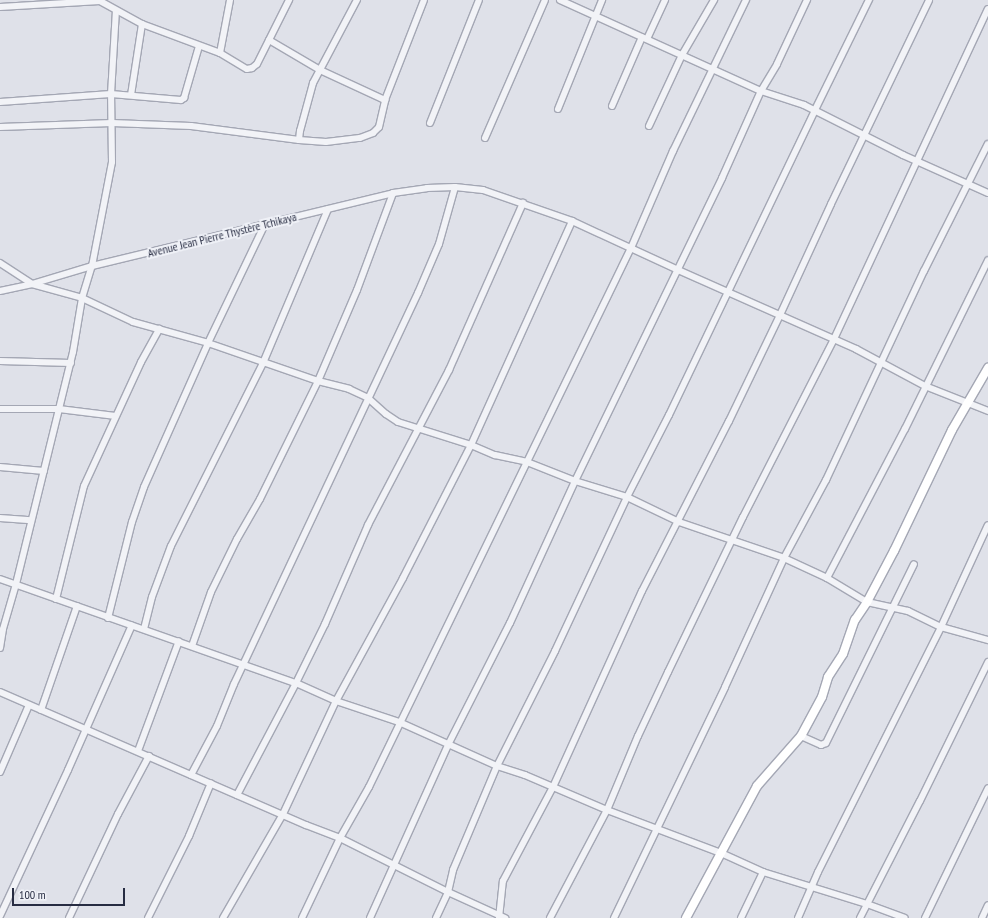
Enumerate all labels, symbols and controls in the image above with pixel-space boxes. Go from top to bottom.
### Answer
street label: Avenue Jean Pierre Thystère Tchikaya [146,209,298,261]
scale bar [14,880,127,906]
text: 100 m [19,887,46,902]

